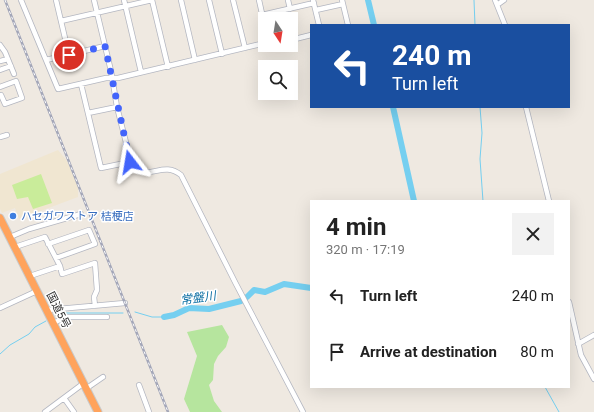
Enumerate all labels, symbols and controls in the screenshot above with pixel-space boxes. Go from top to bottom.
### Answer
north arrow [258,12,298,52]
map controls [258,12,298,100]
pin [52,38,86,72]
text: 240 m [392,39,471,72]
icon: left [326,40,378,92]
icon: arrive [58,44,80,66]
button: search [258,60,298,100]
text: Turn left [392,73,458,94]
position arrow [109,141,151,183]
place label: ハセガワストア 桔梗店 [21,210,134,223]
marker: ハセガワストア 桔梗店 [8,211,18,221]
text: 4 min [326,213,386,241]
button: close [512,213,554,255]
text: 320 m · 17:19 [326,242,405,257]
icon: left [326,285,348,307]
text: Turn left [360,287,417,305]
text: 240 m [512,287,554,305]
water label: 常盤川 [179,288,219,307]
street label: 国道5号 [44,290,73,331]
icon: arrive [326,341,348,363]
text: Arrive at destination [360,343,497,361]
text: 80 m [520,343,554,361]

